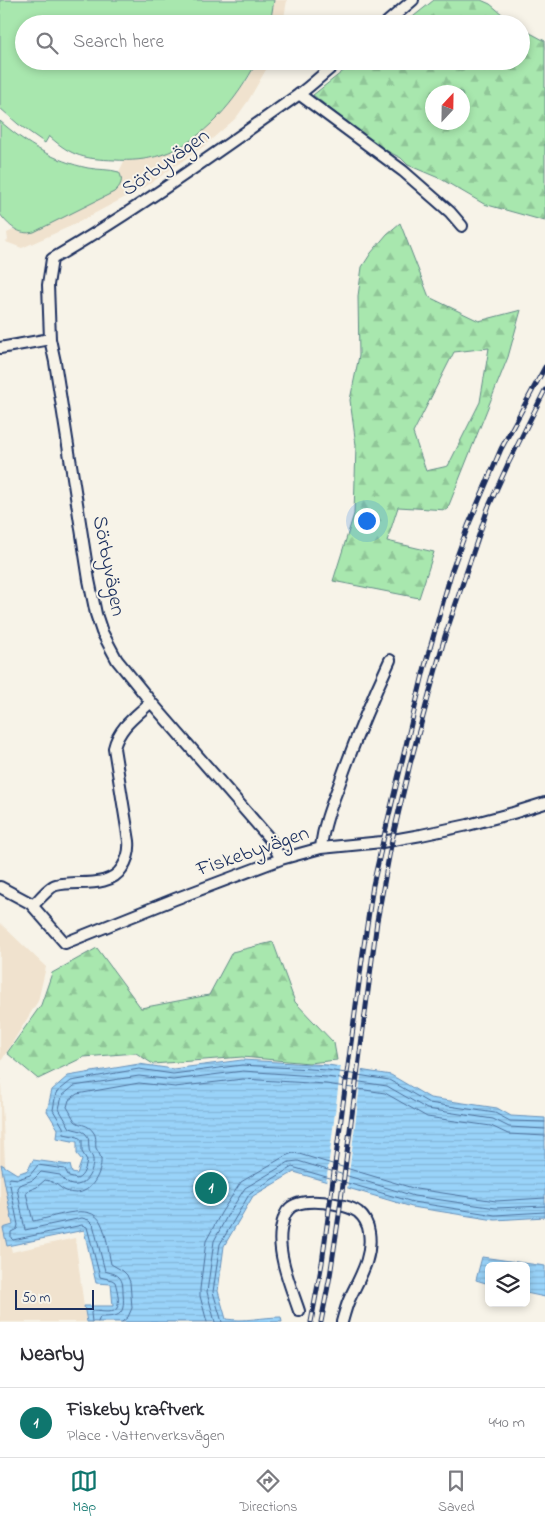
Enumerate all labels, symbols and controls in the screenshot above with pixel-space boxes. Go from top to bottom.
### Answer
search box [15,15,530,70]
icon: search [33,29,61,57]
text: Search here [73,29,164,56]
north arrow [425,85,470,130]
street label: Sörbyvägen [116,122,217,206]
your location [354,508,380,534]
street label: Sörbyvägen [82,513,132,619]
street label: Fiskebyvägen [192,819,314,888]
pin: 1 [195,1169,227,1207]
map controls [485,1262,530,1307]
button: layers [485,1262,530,1307]
scale bar [15,1287,94,1310]
text: 50 m [22,1288,50,1309]
text: Nearby [20,1340,84,1370]
text: Fiskeby kraftverk [67,1397,204,1424]
text: 1 [33,1411,39,1435]
text: 440 m [488,1411,525,1435]
text: Place · Vattenverksvägen [67,1424,225,1448]
tab: Map [70,1467,98,1518]
tab: Directions [239,1467,297,1518]
tab: Saved [438,1467,475,1518]

